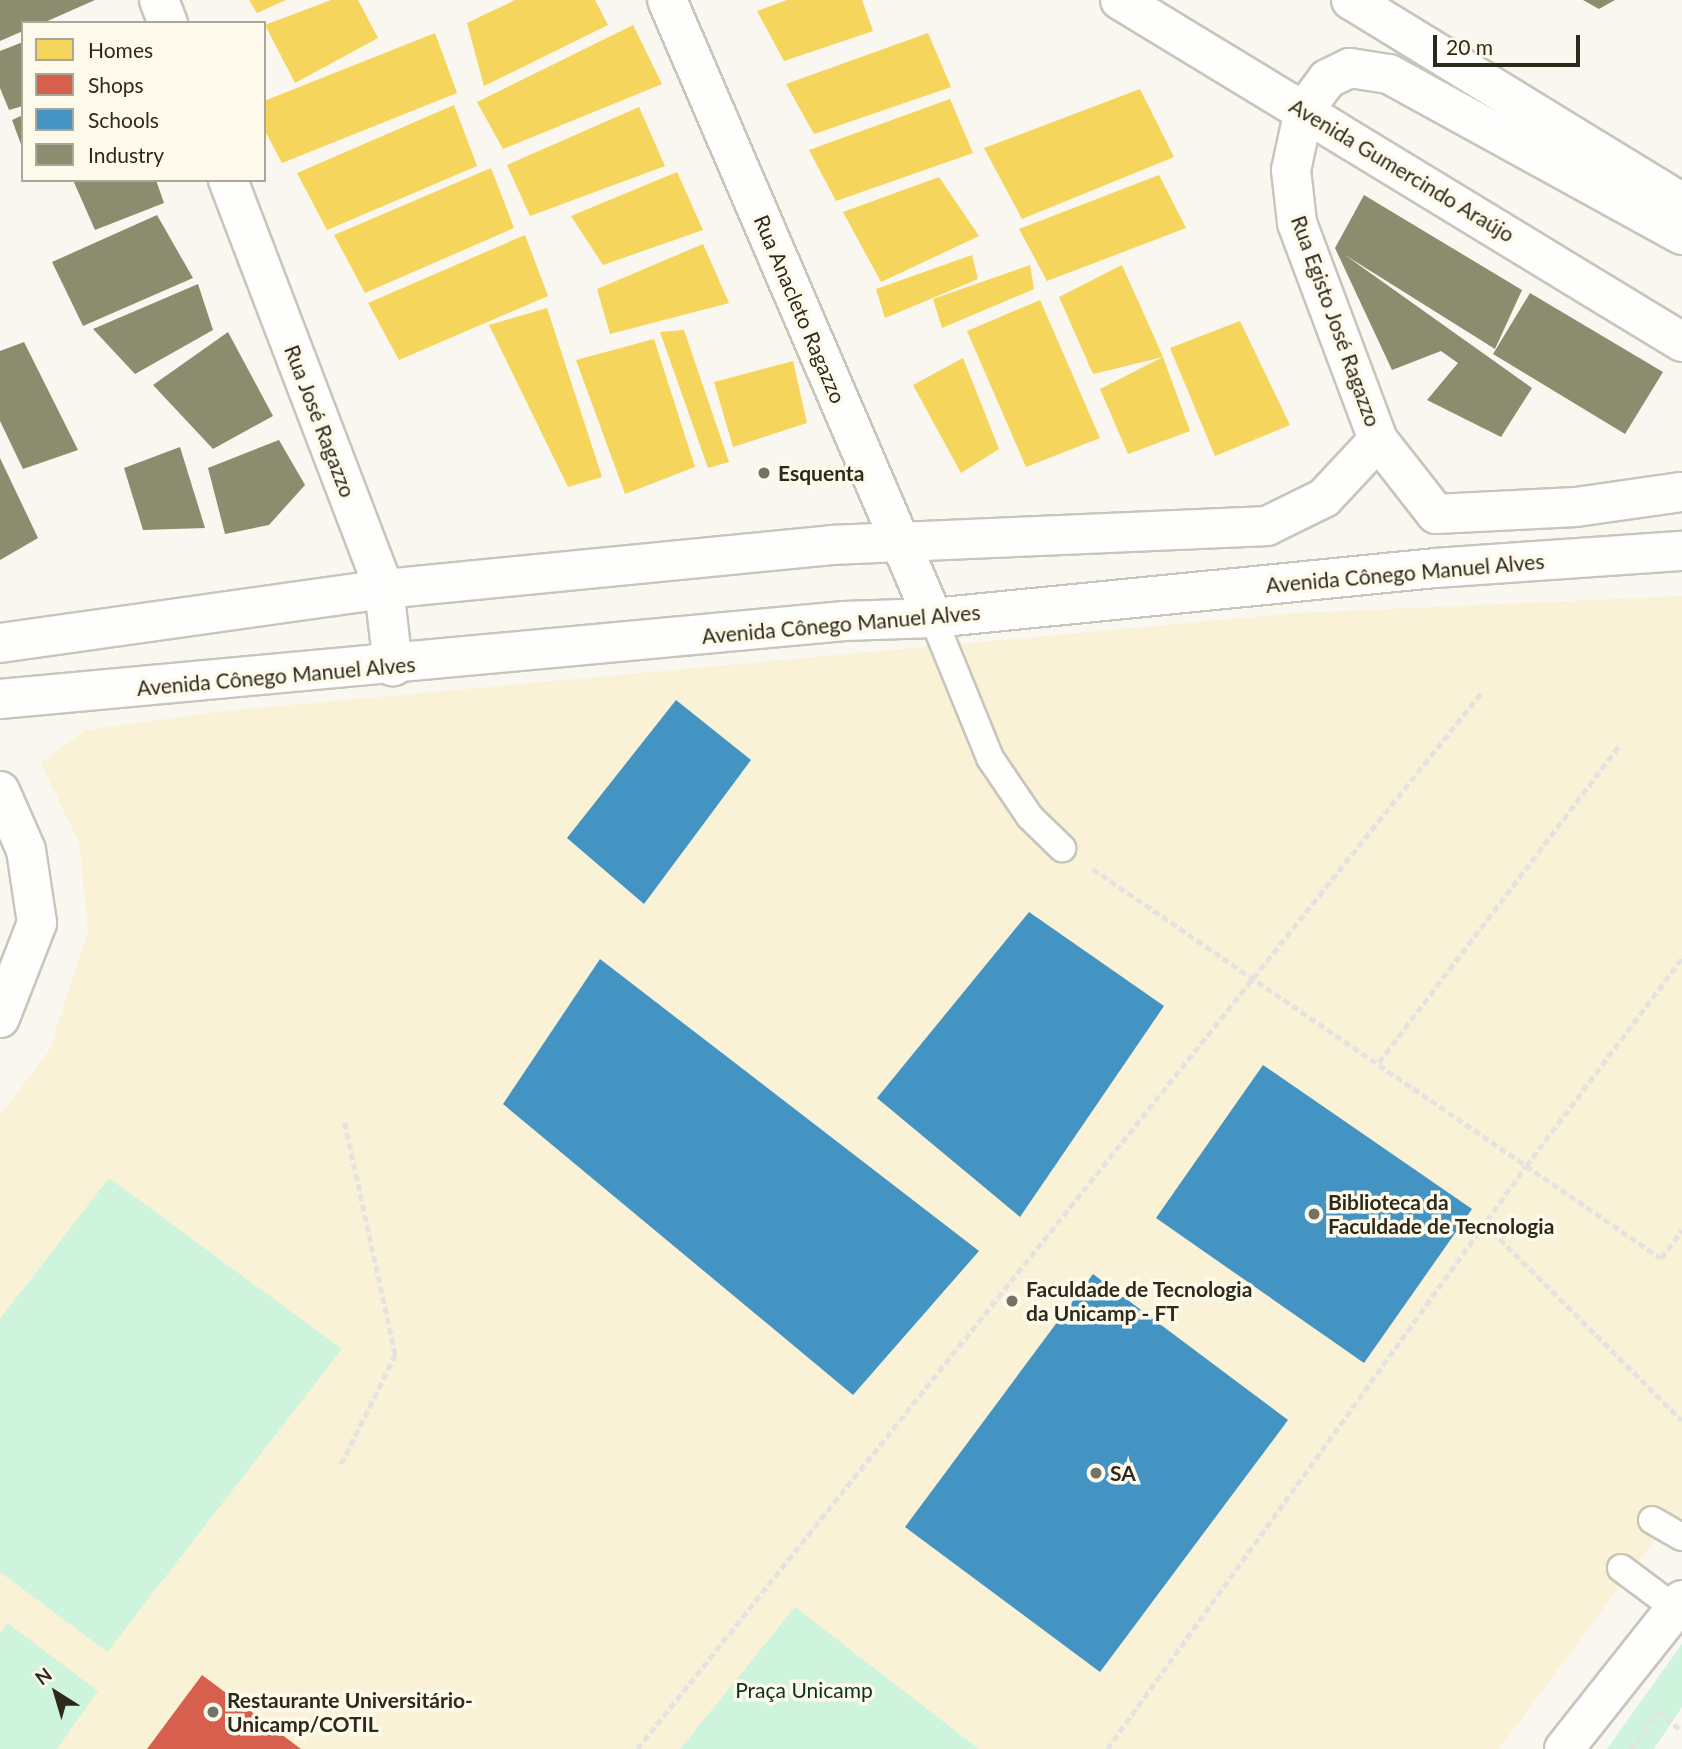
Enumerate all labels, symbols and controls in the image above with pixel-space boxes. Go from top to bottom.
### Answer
legend [21,21,266,182]
scale bar [1437,21,1584,65]
text: 20 m [1446,34,1493,59]
text: Homes [88,37,153,62]
text: Shops [88,72,144,97]
street label: Avenida Gumercindo Araújo [1285,93,1519,247]
text: Schools [88,107,159,132]
text: Industry [88,142,164,167]
street label: Rua Anacleto Ragazzo [749,211,851,407]
street label: Rua Egisto José Ragazzo [1286,212,1386,430]
street label: Rua José Ragazzo [279,341,361,501]
place label: Esquenta [778,460,864,486]
marker: Esquenta [756,465,772,481]
street label: Avenida Cônego Manuel Alves [1264,548,1546,598]
street label: Avenida Cônego Manuel Alves [700,599,982,649]
street label: Avenida Cônego Manuel Alves [135,651,417,701]
place label: Biblioteca da Faculdade de Tecnologia [1328,1189,1555,1239]
marker: Biblioteca da Faculdade de Tecnologia [1306,1206,1322,1222]
place label: Faculdade de Tecnologia da Unicamp - FT [1026,1276,1253,1326]
marker: Faculdade de Tecnologia da Unicamp - FT [1004,1293,1020,1309]
place label: SA [1110,1460,1136,1486]
marker: SA [1088,1465,1104,1481]
north arrow [21,1658,91,1728]
text: N [30,1662,56,1689]
park label: Praça Unicamp [735,1677,873,1703]
place label: Restaurante Universitário- Unicamp/COTIL [227,1687,473,1737]
marker: Restaurante Universitário- Unicamp/COTIL [205,1704,221,1720]

